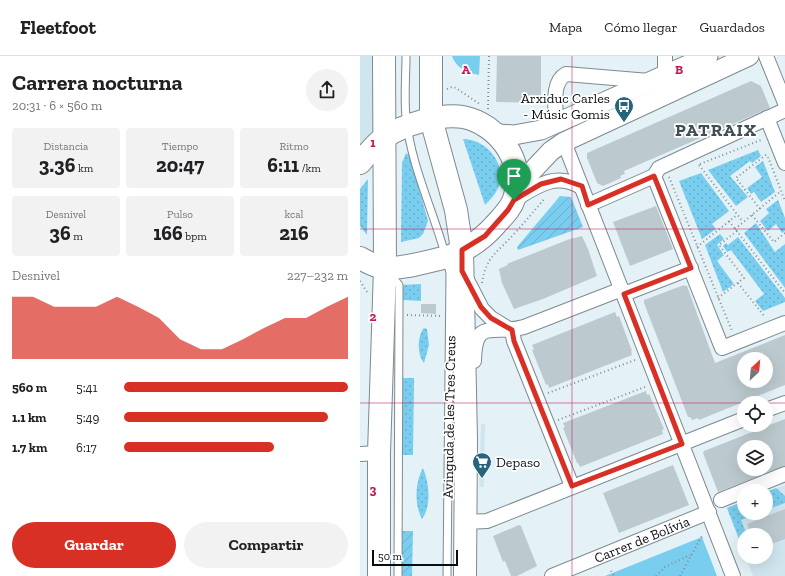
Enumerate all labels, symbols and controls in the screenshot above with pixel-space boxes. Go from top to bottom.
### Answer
text: Fleetfoot [20,16,96,39]
text: Mapa [549,19,582,36]
text: Cómo llegar [604,19,677,36]
text: Guardados [699,19,765,36]
text: A [462,62,471,77]
text: B [675,62,683,77]
text: Carrera nocturna [12,69,183,96]
button: share [306,69,348,111]
place label: Arxiduc Carles - Músic Gomis [521,90,610,123]
bus stop icon: Arxiduc Carles - Músic Gomis [613,95,635,123]
text: 20:31 · 6 × 560 m [12,98,102,113]
district label: PATRAIX [675,119,757,141]
text: 1 [370,135,376,150]
text: Distancia [44,140,88,153]
text: Tiempo [162,140,198,153]
text: Ritmo [279,140,309,153]
text: 3.36 [39,153,75,177]
text: 20:47 [156,153,204,177]
text: 6:11 [267,153,299,177]
pin [497,159,531,200]
text: km [75,162,93,175]
text: /km [299,162,321,175]
icon: arrive [503,165,525,187]
text: Desnivel [46,208,86,221]
text: Pulso [167,208,193,221]
text: kcal [285,208,303,221]
text: 36 [49,221,71,245]
text: 166 [153,221,183,245]
text: 216 [279,221,309,245]
text: m [71,230,83,243]
text: bpm [183,230,207,243]
text: Desnivel [12,268,60,283]
text: 227–232 m [287,268,348,283]
text: 2 [370,309,377,324]
street label: Avinguda de les Tres Creus [440,335,459,499]
north arrow [737,352,773,388]
map controls [737,352,773,564]
text: 560 m [12,380,47,395]
text: 5:41 [76,380,98,395]
button: locate [737,396,773,432]
text: 1.1 km [12,410,46,425]
text: 5:49 [76,410,99,425]
text: 1.7 km [12,440,47,455]
text: 6:17 [76,440,97,455]
button: layers [737,440,773,476]
supermarket icon: Depaso [471,451,493,479]
place label: Depaso [496,454,540,471]
text: 3 [370,482,377,497]
button: + [737,484,773,520]
street label: Carrer de Bolívia [592,513,692,567]
button: Guardar [12,522,176,568]
button: Compartir [184,522,348,568]
button: − [737,528,773,564]
scale bar [372,548,458,567]
text: 50 m [378,550,402,563]

